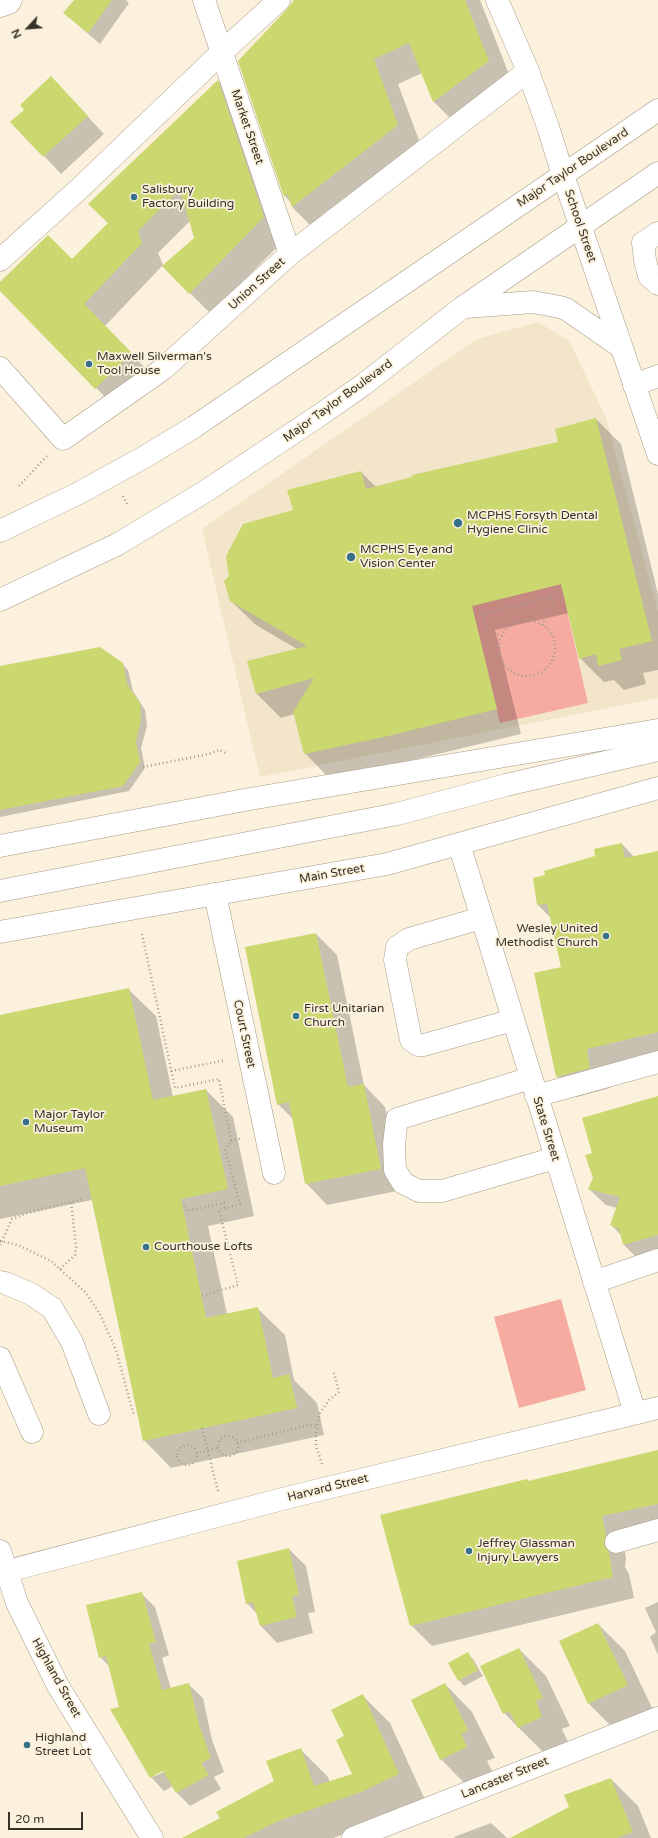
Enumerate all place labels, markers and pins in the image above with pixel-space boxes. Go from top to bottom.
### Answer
place label: Salisbury Factory Building [142,183,234,211]
marker: Salisbury Factory Building [129,192,139,202]
place label: Maxwell Silverman's Tool House [97,350,212,378]
marker: Maxwell Silverman's Tool House [84,359,94,369]
place label: MCPHS Forsyth Dental Hygiene Clinic [467,509,598,537]
marker: MCPHS Forsyth Dental Hygiene Clinic [452,517,464,529]
place label: MCPHS Eye and Vision Center [360,543,453,571]
marker: MCPHS Eye and Vision Center [345,551,357,563]
place label: Wesley United Methodist Church [496,922,598,950]
marker: Wesley United Methodist Church [601,931,611,941]
place label: First Unitarian Church [304,1002,384,1030]
marker: First Unitarian Church [291,1011,301,1021]
place label: Major Taylor Museum [34,1108,105,1136]
marker: Major Taylor Museum [21,1117,31,1127]
place label: Courthouse Lofts [154,1240,252,1254]
marker: Courthouse Lofts [141,1242,151,1252]
place label: Jeffrey Glassman Injury Lawyers [477,1537,575,1565]
marker: Jeffrey Glassman Injury Lawyers [464,1546,474,1556]
place label: Highland Street Lot [35,1731,91,1759]
marker: Highland Street Lot [22,1740,32,1750]

